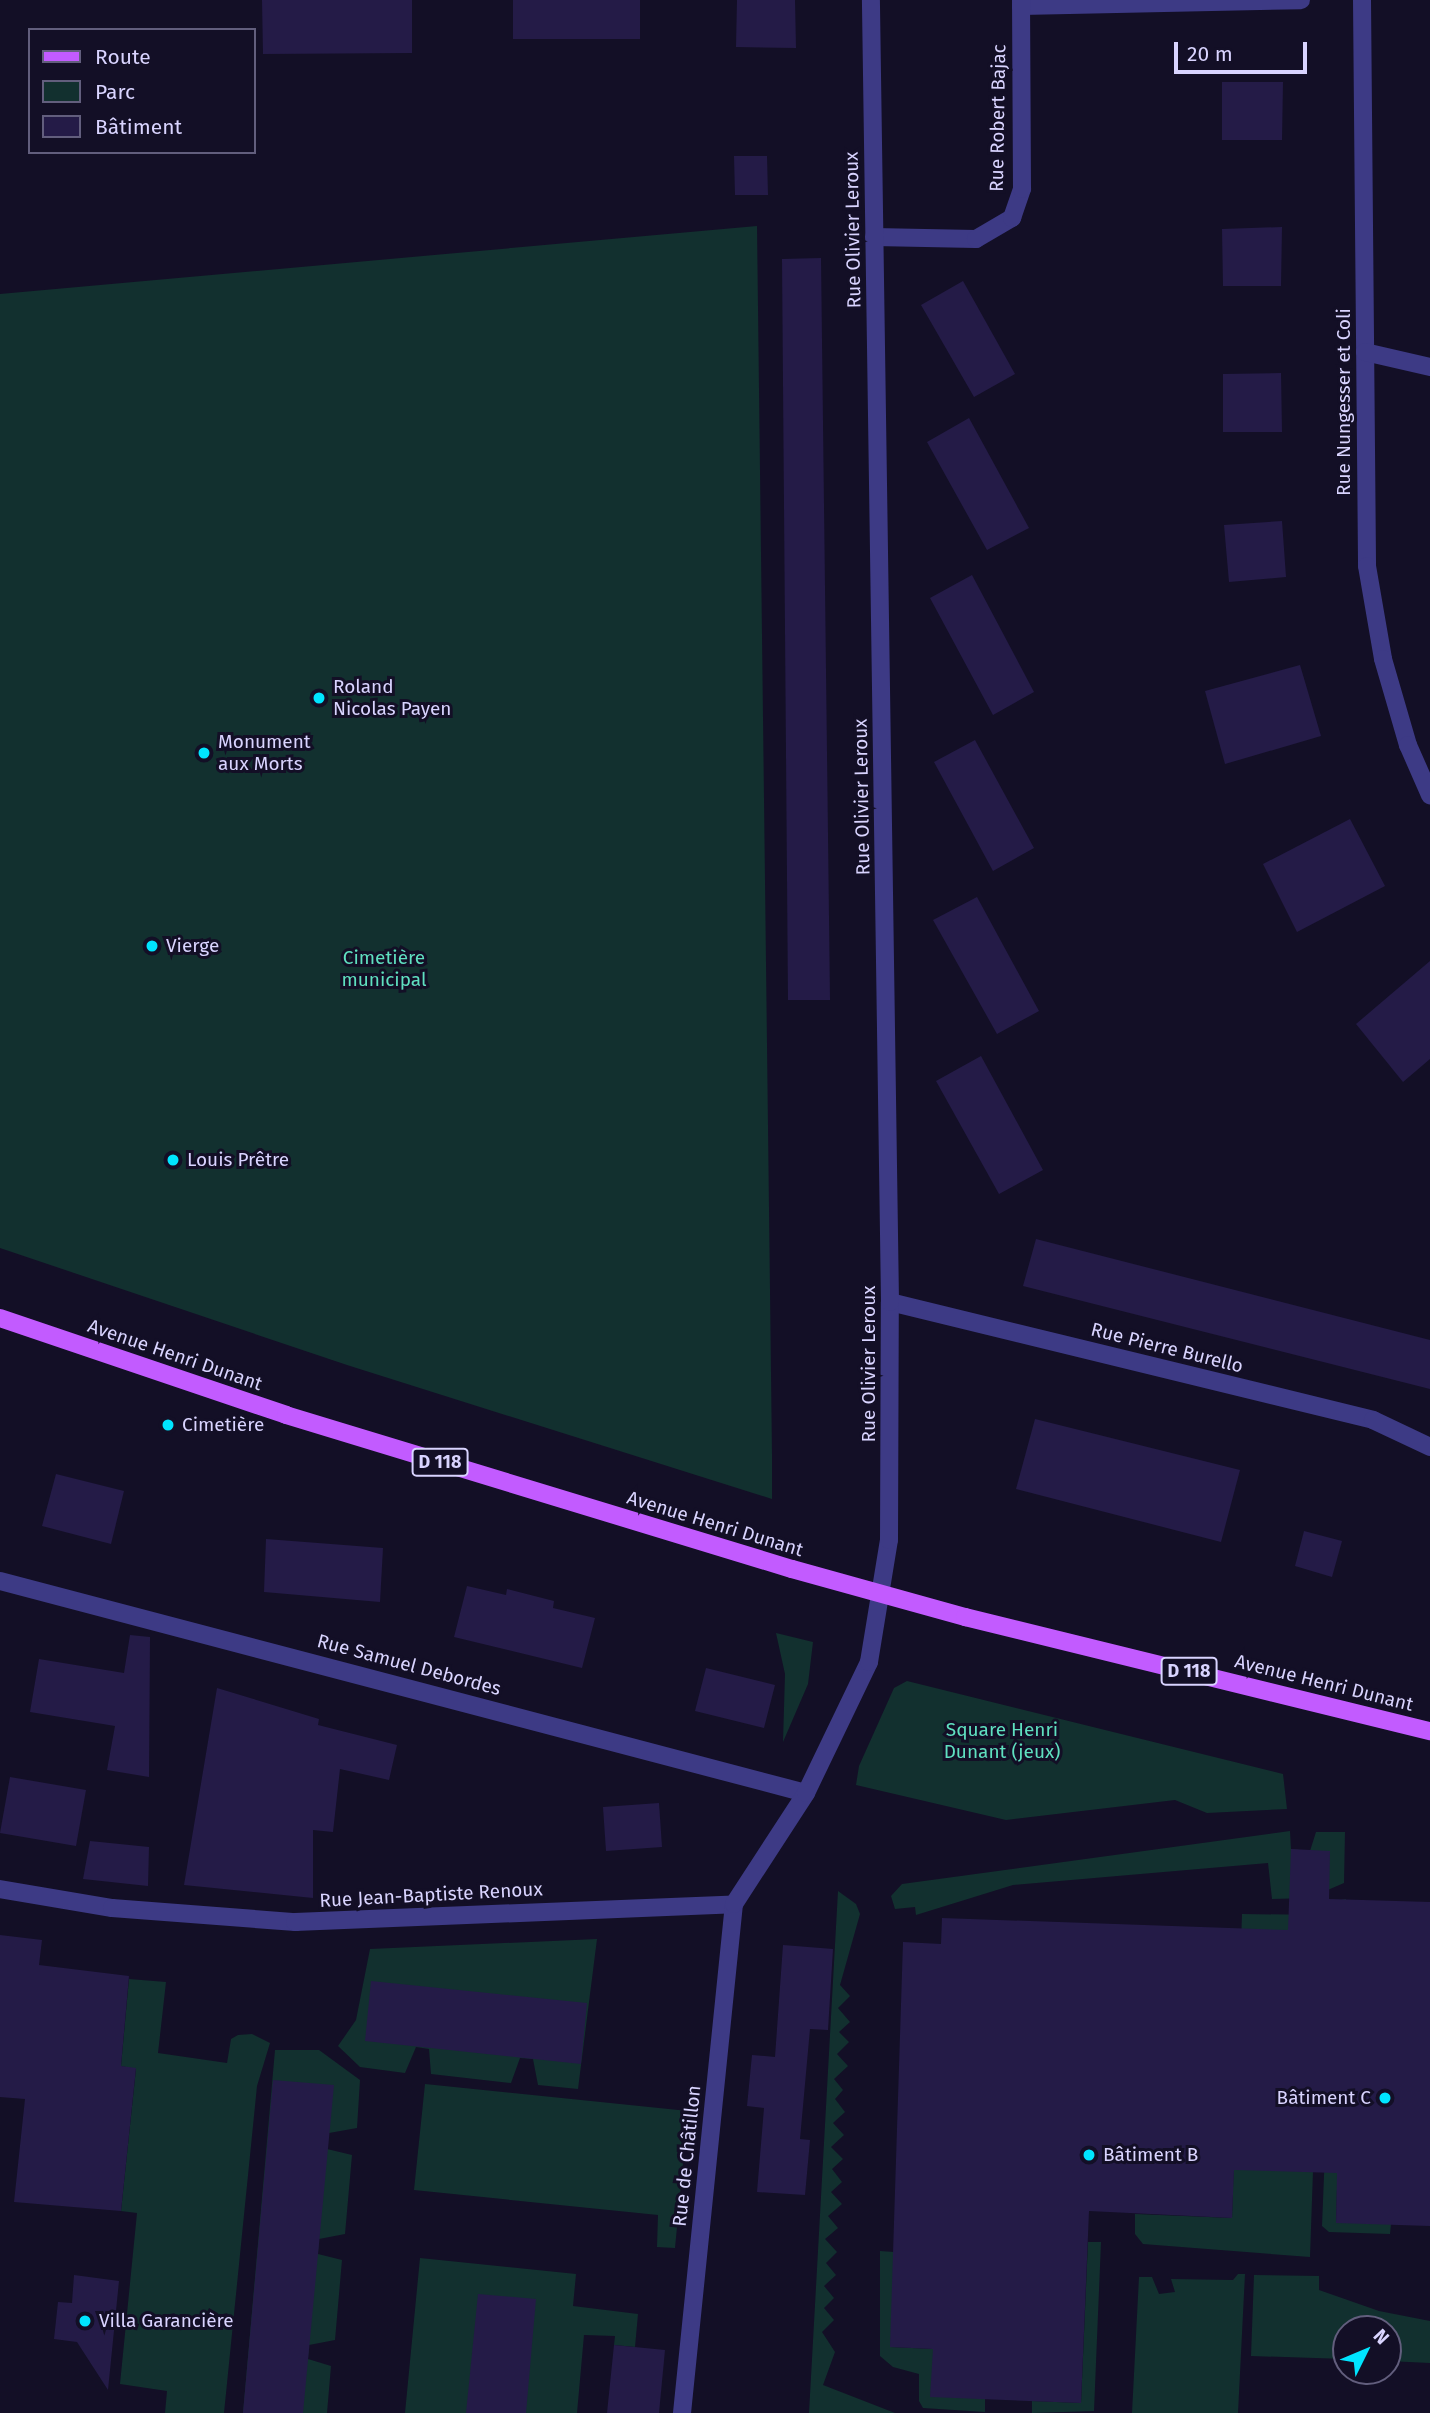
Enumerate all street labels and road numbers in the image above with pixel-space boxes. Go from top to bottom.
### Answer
street label: Rue Robert Bajac [985,44,1011,192]
street label: Rue Olivier Leroux [840,151,866,309]
street label: Rue Nungesser et Coli [1333,308,1355,496]
street label: Rue Olivier Leroux [849,718,875,876]
street label: Rue Olivier Leroux [858,1286,880,1442]
street label: Avenue Henri Dunant [85,1314,265,1396]
street label: Rue Pierre Burello [1089,1318,1245,1378]
road number: D 118 [410,1448,470,1476]
street label: Avenue Henri Dunant [624,1486,806,1562]
street label: Rue Samuel Debordes [315,1629,503,1701]
street label: Avenue Henri Dunant [1232,1650,1416,1716]
road number: D 118 [1159,1656,1219,1686]
street label: Rue Jean-Baptiste Renoux [319,1878,543,1912]
street label: Rue de Châtillon [668,2084,706,2228]

